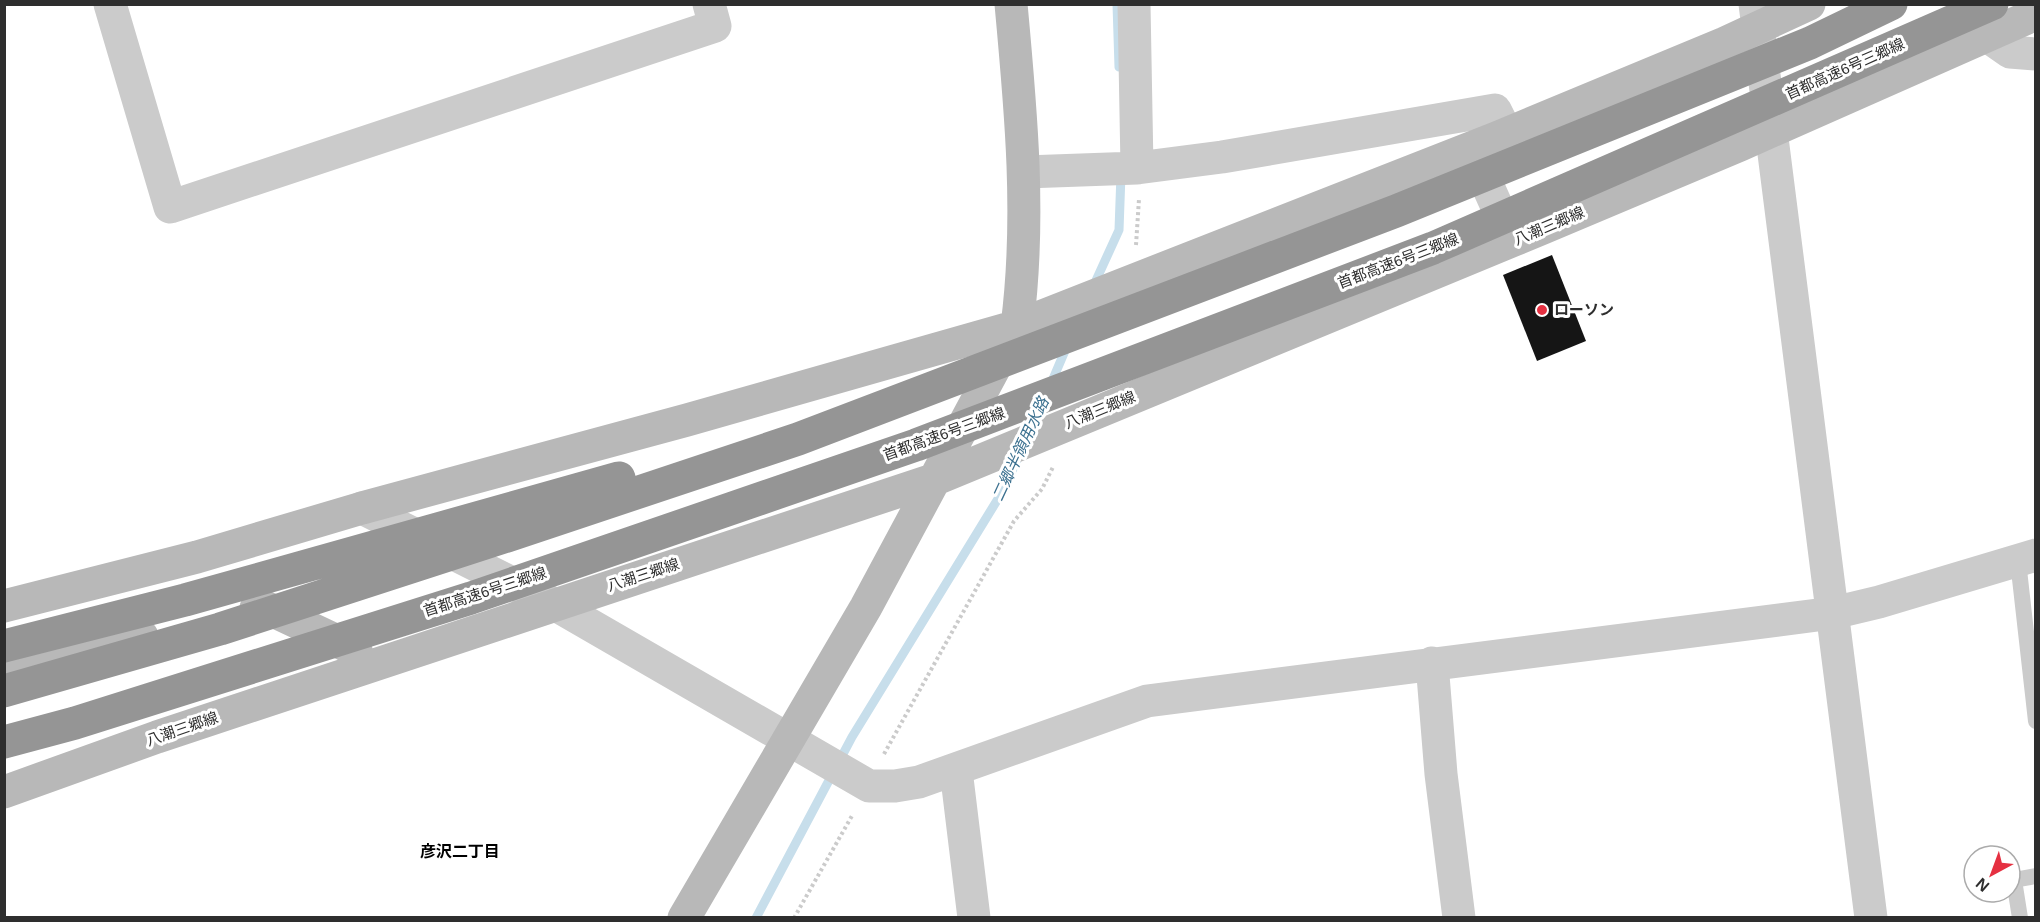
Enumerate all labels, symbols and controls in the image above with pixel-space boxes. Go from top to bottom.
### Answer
street label: 首都高速6号三郷線 [1783,35,1907,102]
street label: 八潮三郷線 [1511,203,1587,248]
street label: 首都高速6号三郷線 [1335,230,1461,291]
place label: ローソン [1554,301,1614,318]
marker: ローソン [1535,303,1549,317]
street label: 八潮三郷線 [1062,388,1138,431]
water label: 二郷半領用水路 [989,393,1053,504]
street label: 首都高速6号三郷線 [881,404,1007,463]
street label: 八潮三郷線 [605,555,681,594]
street label: 首都高速6号三郷線 [421,564,549,619]
street label: 八潮三郷線 [144,708,220,749]
district label: 彦沢二丁目 [420,843,500,860]
north arrow [1962,844,2022,904]
text: N [1973,875,1992,895]

